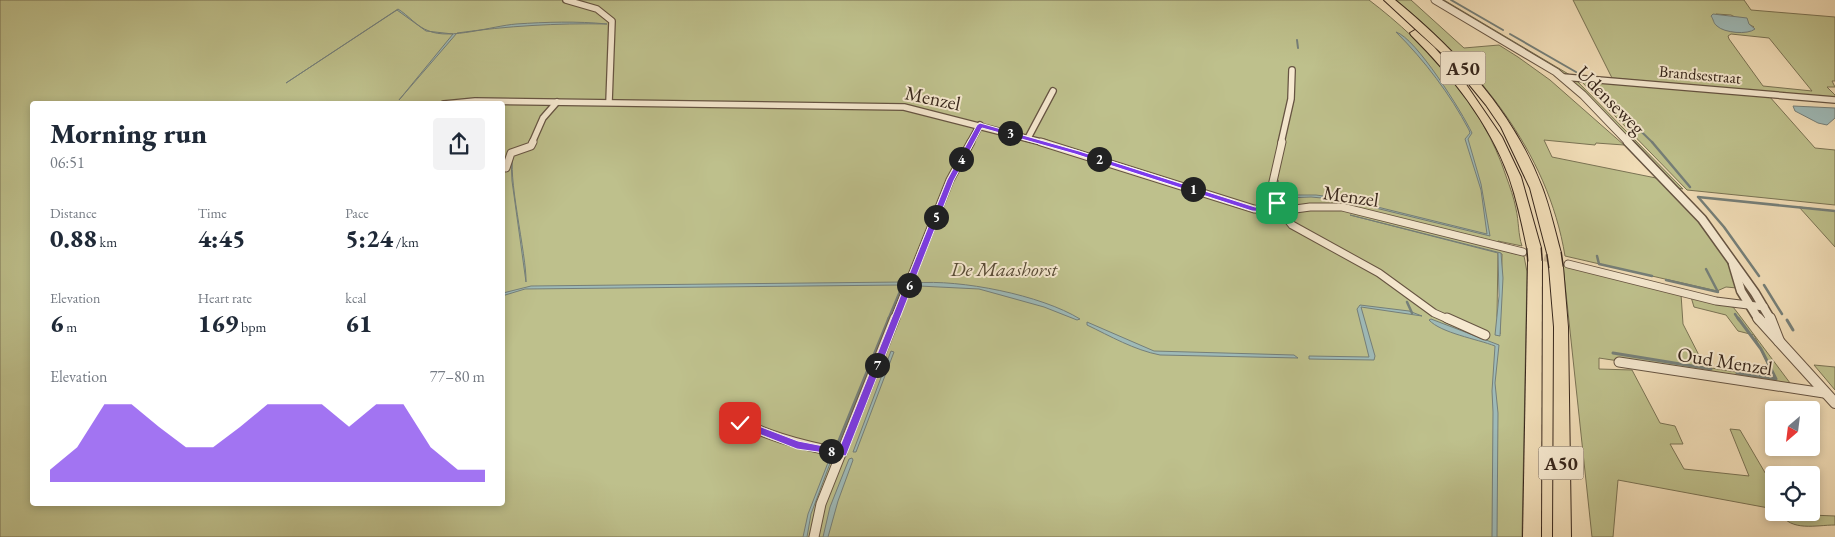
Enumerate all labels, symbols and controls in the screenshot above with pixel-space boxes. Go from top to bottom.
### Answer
road number: A50 [1440,52,1486,84]
street label: Udenseweg [1571,60,1651,140]
street label: Brandsestraat [1658,60,1742,89]
street label: Menzel [903,79,963,117]
text: Morning run [50,115,207,151]
button: share [433,118,485,170]
pin: 3 [998,120,1022,146]
text: 3 [1007,124,1014,142]
pin: 4 [948,146,974,172]
pin: 2 [1086,146,1112,172]
text: 4 [958,150,965,168]
text: 2 [1096,150,1103,168]
text: 06:51 [50,152,85,173]
pin: 1 [1180,176,1206,202]
street label: Menzel [1321,179,1381,213]
text: 1 [1190,180,1197,198]
pin [1256,182,1298,224]
icon: arrive [1263,189,1291,217]
text: Distance [50,204,97,222]
text: Time [198,204,227,222]
text: Pace [345,204,369,222]
pin: 5 [924,204,948,230]
text: 5 [933,208,940,226]
text: 0.88 [50,222,97,254]
text: 4:45 [198,222,245,254]
text: 5:24 [345,222,393,254]
text: km [97,233,117,251]
text: /km [393,233,419,251]
park label: De Maashorst [950,256,1059,282]
pin: 6 [896,272,922,298]
text: 6 [906,276,913,294]
text: Elevation [50,289,100,307]
text: Heart rate [198,289,252,307]
text: kcal [345,289,366,307]
text: 6 [50,307,64,339]
text: 169 [198,307,238,339]
text: 61 [345,307,372,339]
text: m [64,318,77,336]
text: bpm [238,318,266,336]
street label: Oud Menzel [1676,341,1775,381]
pin: 7 [864,352,890,378]
text: 7 [874,356,881,374]
text: Elevation [50,366,108,387]
text: 77–80 m [430,366,485,387]
north arrow [1765,401,1820,456]
map controls [1765,401,1820,521]
pin [719,402,761,444]
icon: check [726,409,754,437]
pin: 8 [818,438,844,464]
text: 8 [828,442,835,460]
road number: A50 [1538,446,1584,479]
button: locate [1765,466,1820,521]

